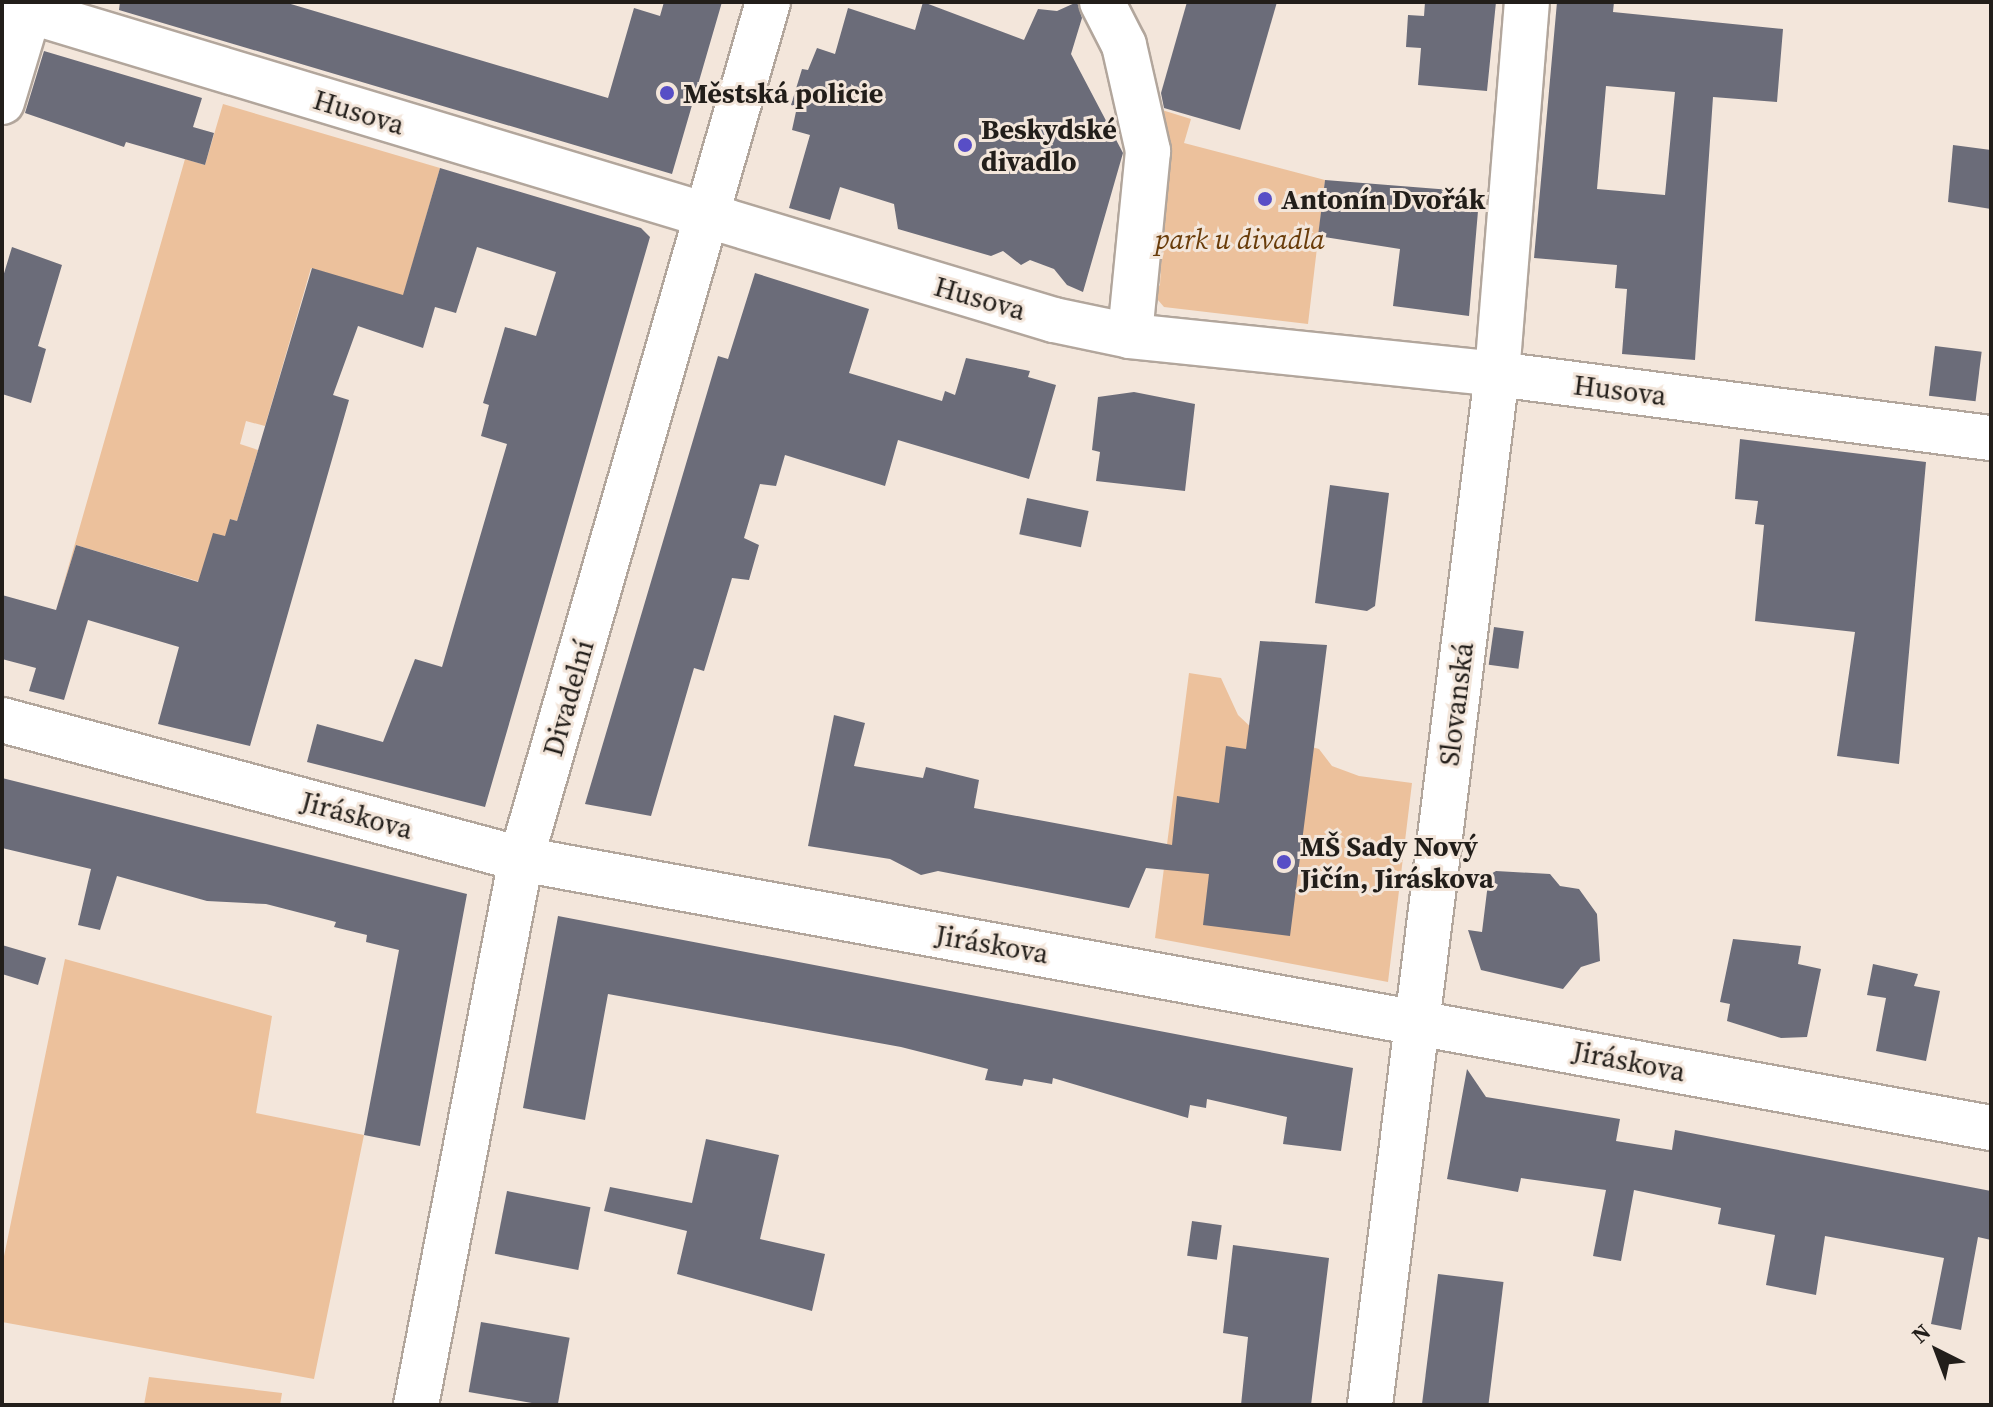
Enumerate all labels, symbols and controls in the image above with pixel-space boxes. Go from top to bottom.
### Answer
place label: Městská policie [683,76,883,110]
street label: Husova [309,82,409,142]
marker: Městská policie [658,84,676,102]
place label: Beskydské divadlo [981,112,1117,178]
marker: Beskydské divadlo [956,136,974,154]
place label: Antonín Dvořák [1281,182,1486,216]
marker: Antonín Dvořák [1256,190,1274,208]
park label: park u divadla [1155,222,1325,256]
street label: Husova [931,269,1029,327]
street label: Husova [1572,368,1668,412]
street label: Divadelní [535,636,601,760]
street label: Slovanská [1432,640,1480,768]
street label: Jiráskova [297,784,417,846]
place label: MŠ Sady Nový Jičín, Jiráskova [1300,829,1494,895]
marker: MŠ Sady Nový Jičín, Jiráskova [1275,853,1293,871]
street label: Jiráskova [933,918,1051,970]
street label: Jiráskova [1570,1034,1688,1088]
north arrow [1897,1311,1977,1391]
text: N [1905,1317,1937,1350]

